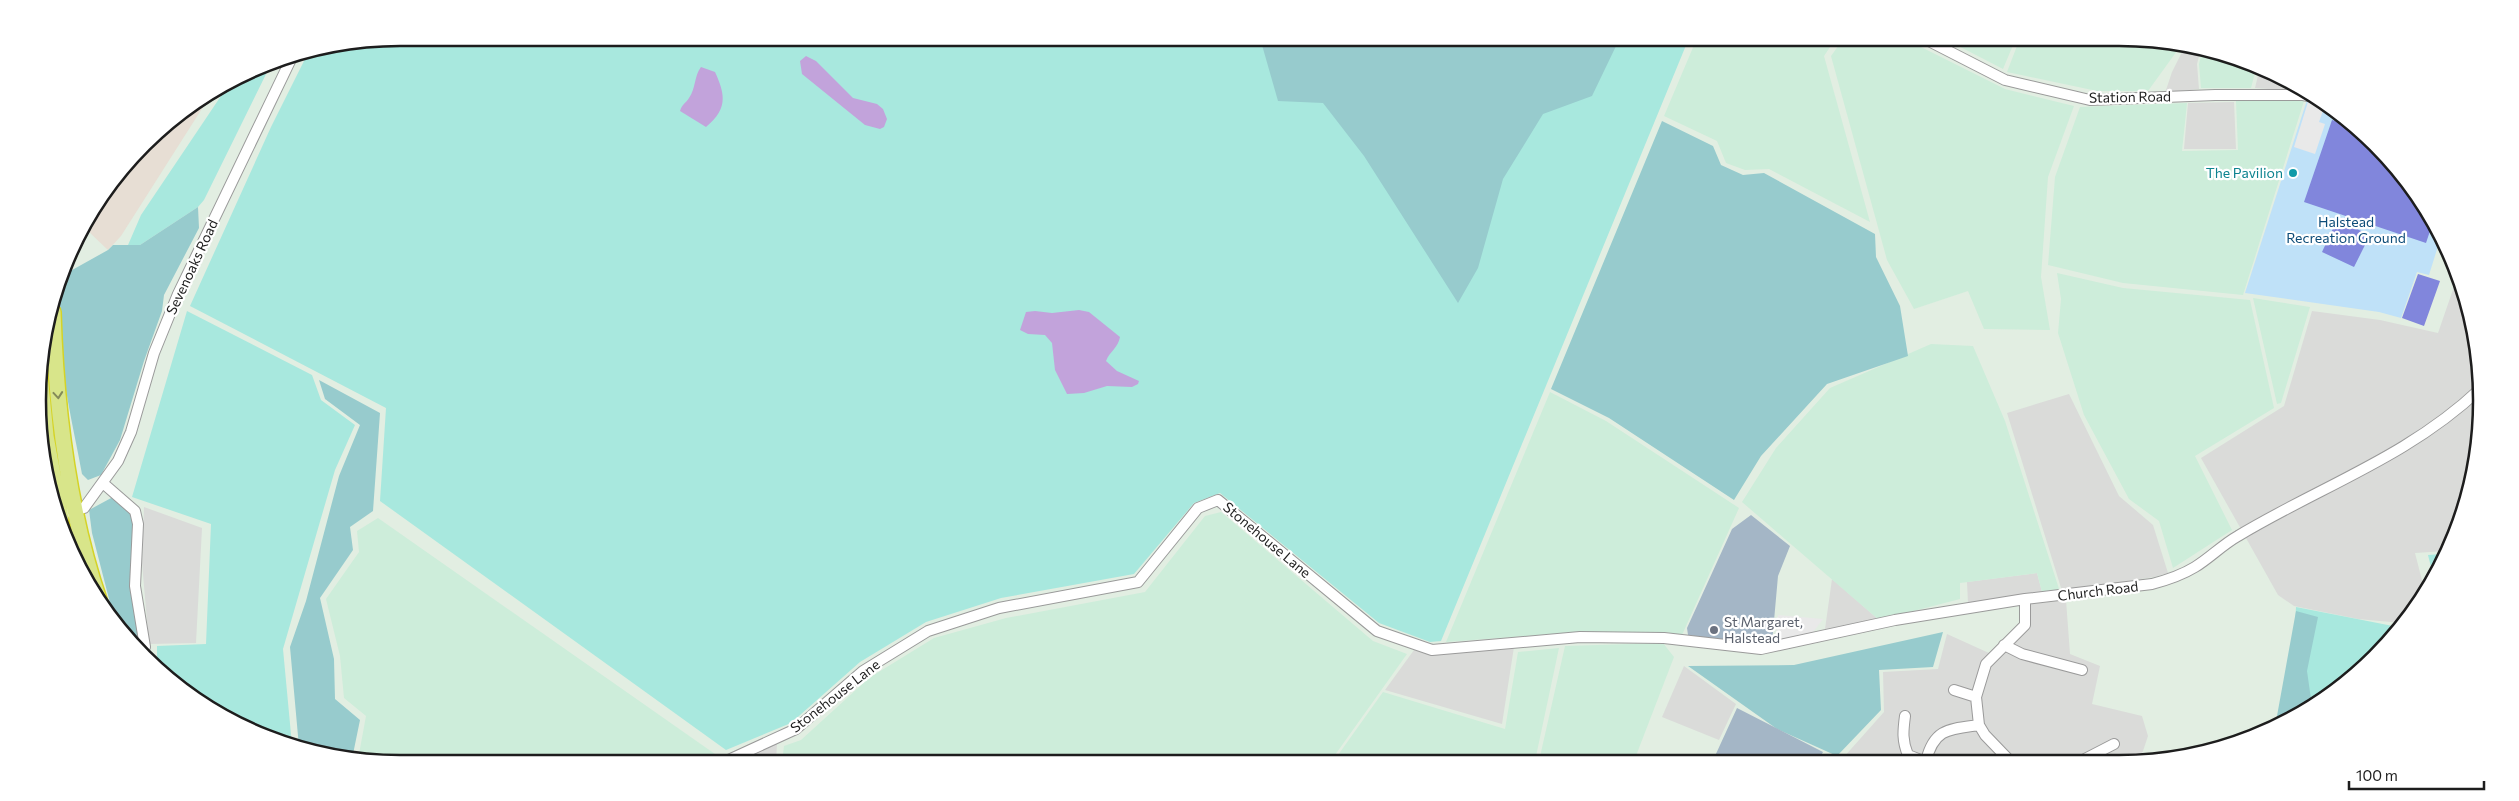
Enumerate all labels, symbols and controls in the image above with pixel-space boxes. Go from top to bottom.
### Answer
street label: Station Road [2089,87,2171,106]
place label: The Pavilion [2206,164,2283,181]
marker: The Pavilion [2287,167,2299,179]
park label: Halstead Recreation Ground [2286,213,2406,246]
street label: Sevenoaks Road [162,217,221,317]
one-way arrow [52,392,63,400]
street label: Stonehouse Lane [1220,498,1314,581]
street label: Church Road [2057,577,2139,604]
place label: St Margaret, Halstead [1724,613,1803,646]
marker: St Margaret, Halstead [1708,624,1720,636]
street label: Stonehouse Lane [787,655,883,736]
scale bar [2349,758,2484,790]
text: 100 m [2356,766,2398,784]

